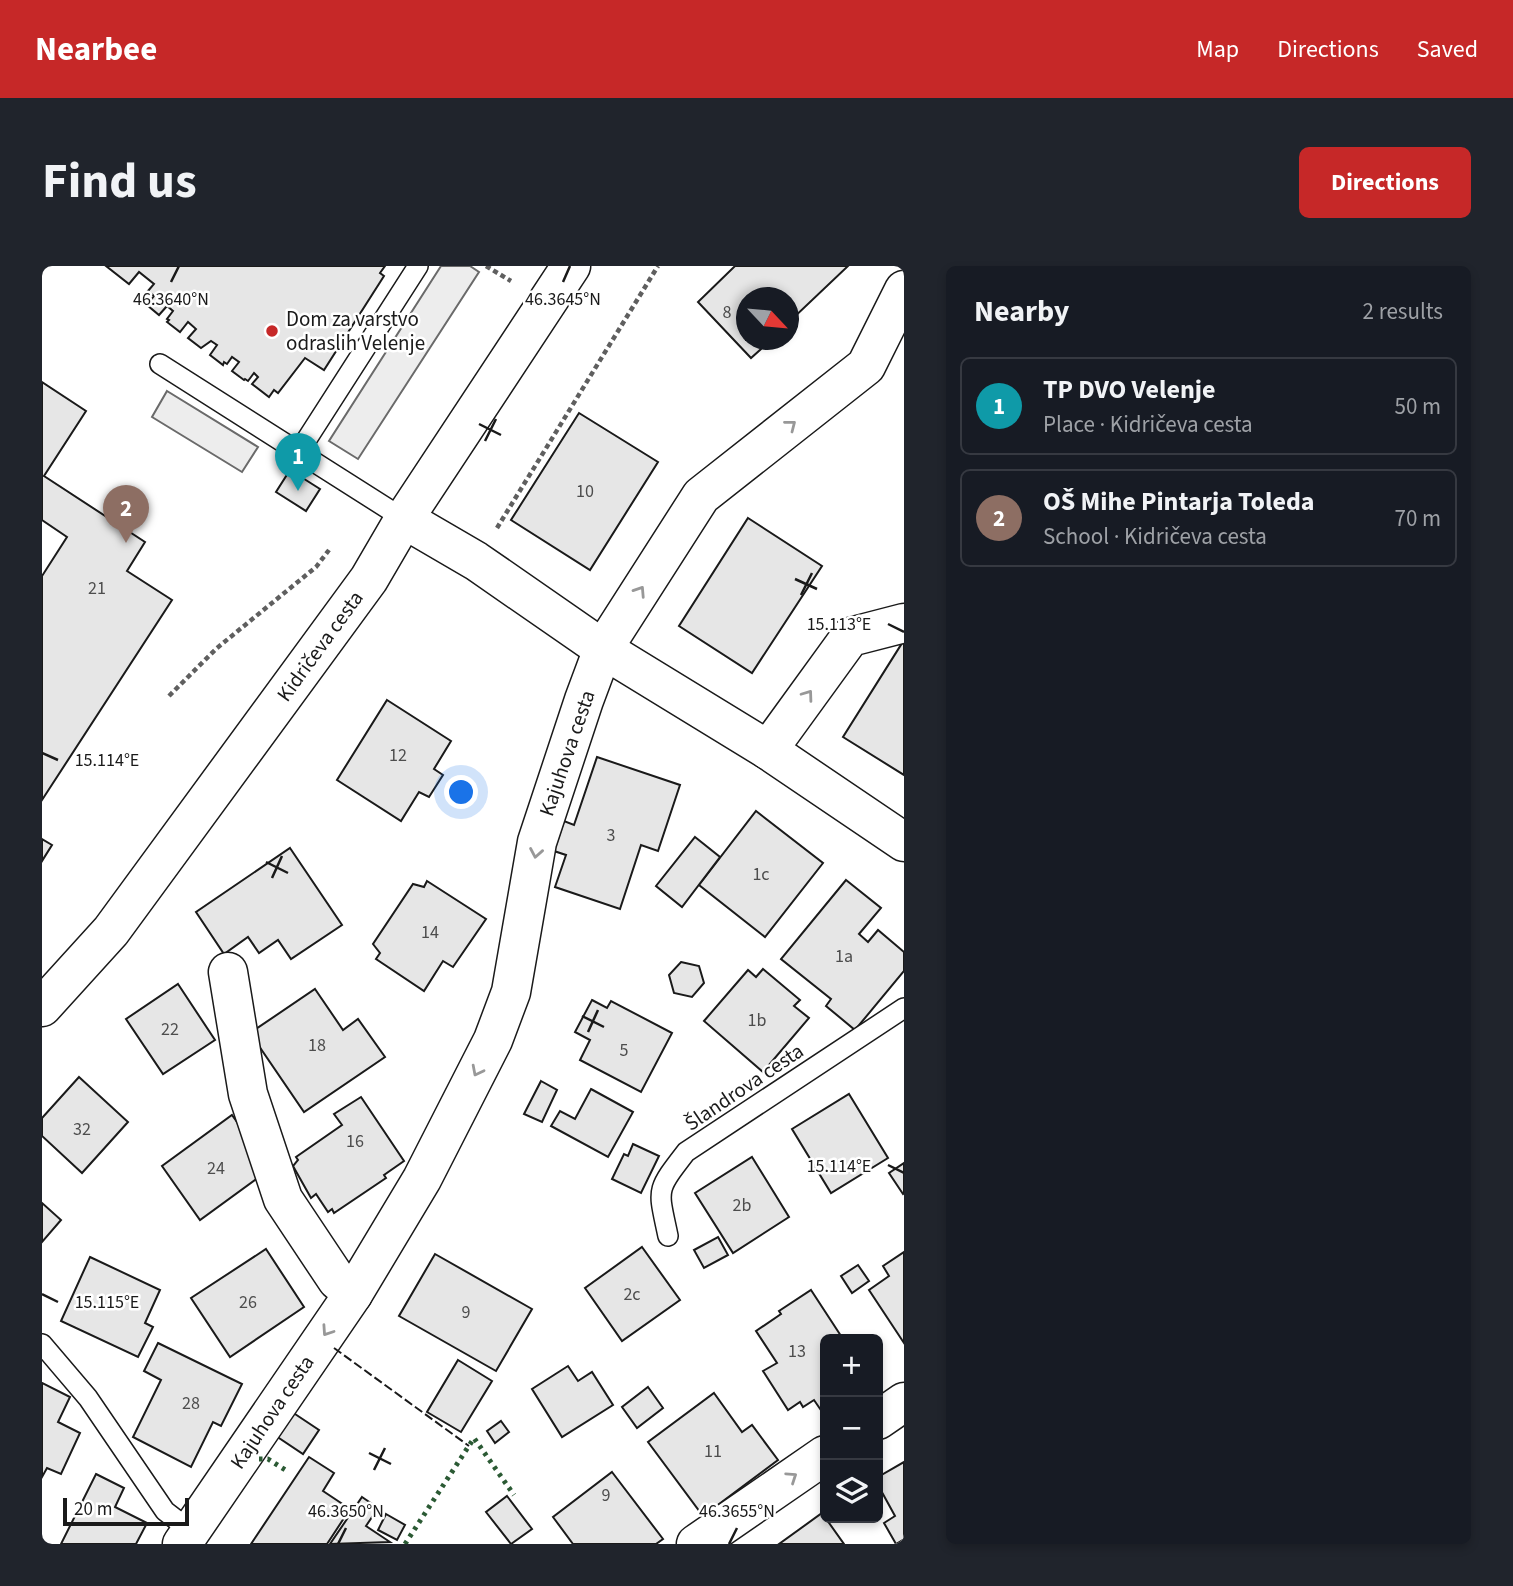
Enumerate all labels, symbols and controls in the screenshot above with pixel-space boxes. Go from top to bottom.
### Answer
text: Nearbee [35,26,157,73]
text: Map [1196,32,1239,67]
text: Directions [1277,32,1379,67]
text: Saved [1417,32,1478,67]
text: Find us [42,147,197,217]
button: Directions [1299,147,1471,218]
text: 46.3640°N [133,287,209,312]
text: 46.3645°N [525,287,601,312]
north arrow [736,287,799,350]
text: Nearby [974,290,1069,333]
text: 2 results [1363,295,1443,328]
house number: 8 [723,300,732,325]
place label: Dom za varstvo odraslih Velenje [286,304,425,358]
marker: Dom za varstvo odraslih Velenje [264,323,280,339]
text: TP DVO Velenje [1043,371,1216,408]
text: 1 [993,390,1005,423]
text: 50 m [1394,390,1441,423]
text: Place · Kidričeva cesta [1043,408,1253,441]
one-way arrow [783,421,796,433]
pin: 1 [275,433,321,491]
house number: 10 [576,479,594,504]
text: OŠ Mihe Pintarja Toleda [1043,483,1315,520]
pin: 2 [103,485,149,543]
text: 2 [993,502,1005,535]
text: 70 m [1394,502,1441,535]
text: School · Kidričeva cesta [1043,520,1267,553]
house number: 21 [88,576,106,601]
street label: Kidričeva cesta [270,584,370,708]
one-way arrow [632,586,645,599]
text: 15.113°E [807,612,871,637]
street label: Kajuhova cesta [531,686,603,820]
one-way arrow [800,690,812,703]
house number: 12 [389,743,407,768]
text: 15.114°E [75,748,139,773]
your location [444,775,478,809]
house number: 3 [607,823,616,848]
one-way arrow [529,847,544,859]
house number: 1c [752,862,770,887]
house number: 14 [421,920,439,945]
house number: 1a [835,944,853,969]
house number: 1b [748,1008,766,1033]
house number: 22 [161,1017,179,1042]
house number: 18 [308,1033,326,1058]
street label: Šlandrova cesta [678,1036,810,1138]
house number: 5 [620,1038,629,1063]
one-way arrow [472,1064,486,1076]
house number: 32 [73,1117,91,1142]
house number: 16 [346,1129,364,1154]
text: 15.114°E [807,1154,871,1179]
house number: 24 [207,1156,225,1181]
house number: 2b [733,1193,751,1218]
house number: 2c [623,1282,641,1307]
text: 15.115°E [75,1290,139,1315]
house number: 26 [239,1290,257,1315]
house number: 9 [462,1300,471,1325]
one-way arrow [322,1324,335,1337]
map controls [820,1334,883,1523]
button: + [820,1334,883,1397]
house number: 13 [788,1339,806,1364]
street label: Kajuhova cesta [223,1349,321,1475]
house number: 28 [182,1391,200,1416]
button: − [820,1397,883,1460]
house number: 11 [704,1439,722,1464]
button: layers [820,1460,883,1523]
one-way arrow [784,1473,797,1486]
house number: 9 [602,1483,611,1508]
scale bar [63,1495,189,1527]
text: 20 m [74,1496,112,1523]
text: 46.3650°N [308,1499,384,1524]
text: 46.3655°N [699,1499,775,1524]

